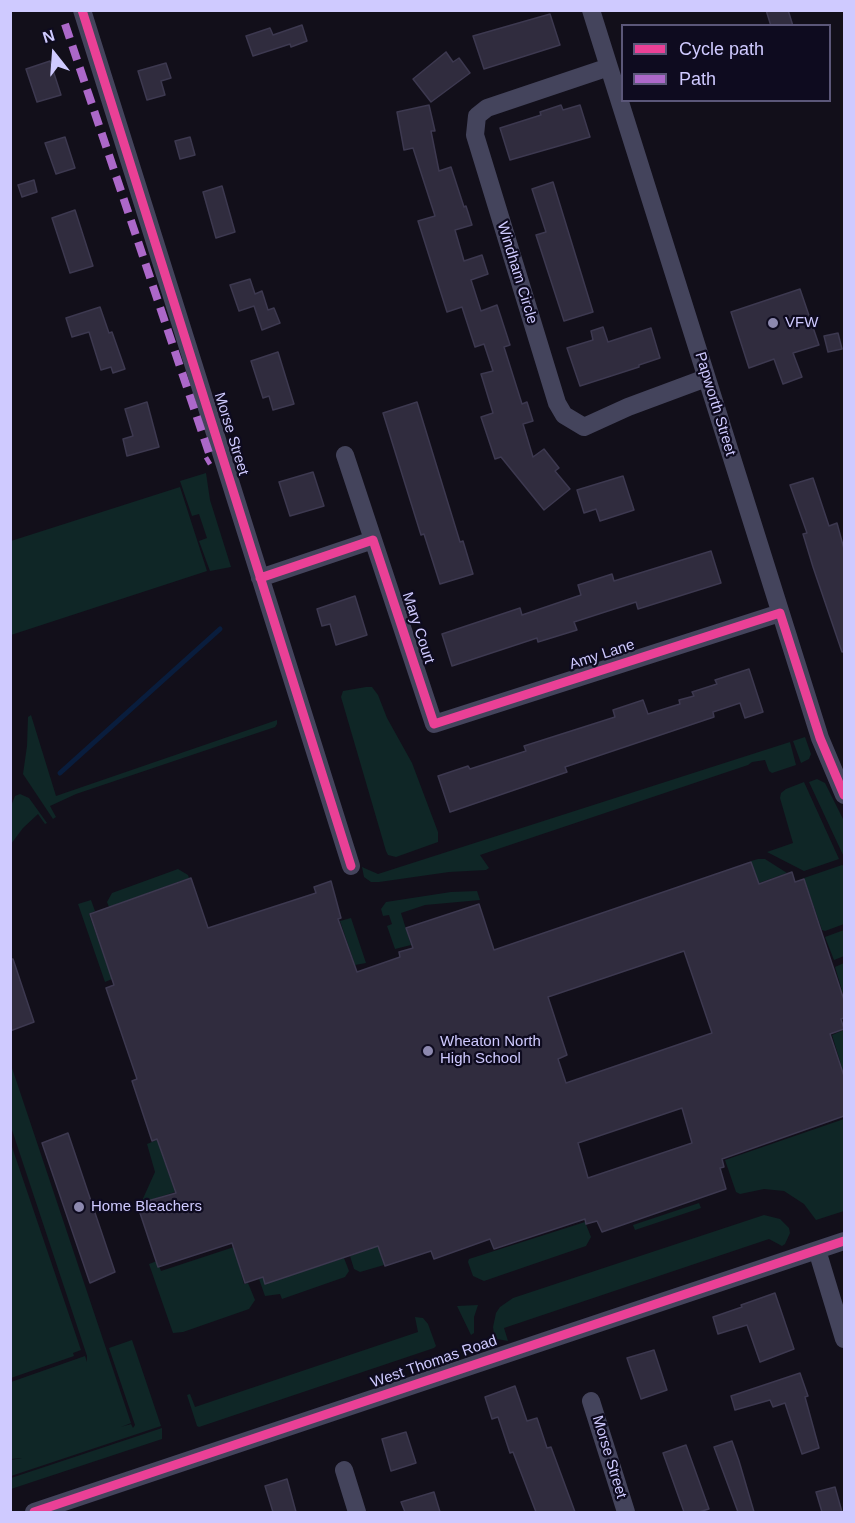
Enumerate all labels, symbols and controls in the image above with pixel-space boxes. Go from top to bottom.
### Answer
north arrow [24,24,84,84]
legend [621,24,831,102]
text: N [41,26,57,46]
text: Cycle path [679,39,764,59]
text: Path [679,69,716,89]
street label: Windham Circle [493,220,541,326]
place label: VFW [785,314,818,332]
marker: VFW [766,316,780,330]
street label: Papworth Street [691,350,739,458]
street label: Morse Street [210,390,252,478]
street label: Mary Court [398,590,438,666]
street label: Amy Lane [567,636,637,674]
place label: Wheaton North High School [440,1033,541,1068]
marker: Wheaton North High School [421,1044,435,1058]
place label: Home Bleachers [91,1198,202,1216]
marker: Home Bleachers [72,1200,86,1214]
street label: West Thomas Road [369,1332,499,1392]
street label: Morse Street [588,1413,630,1501]

